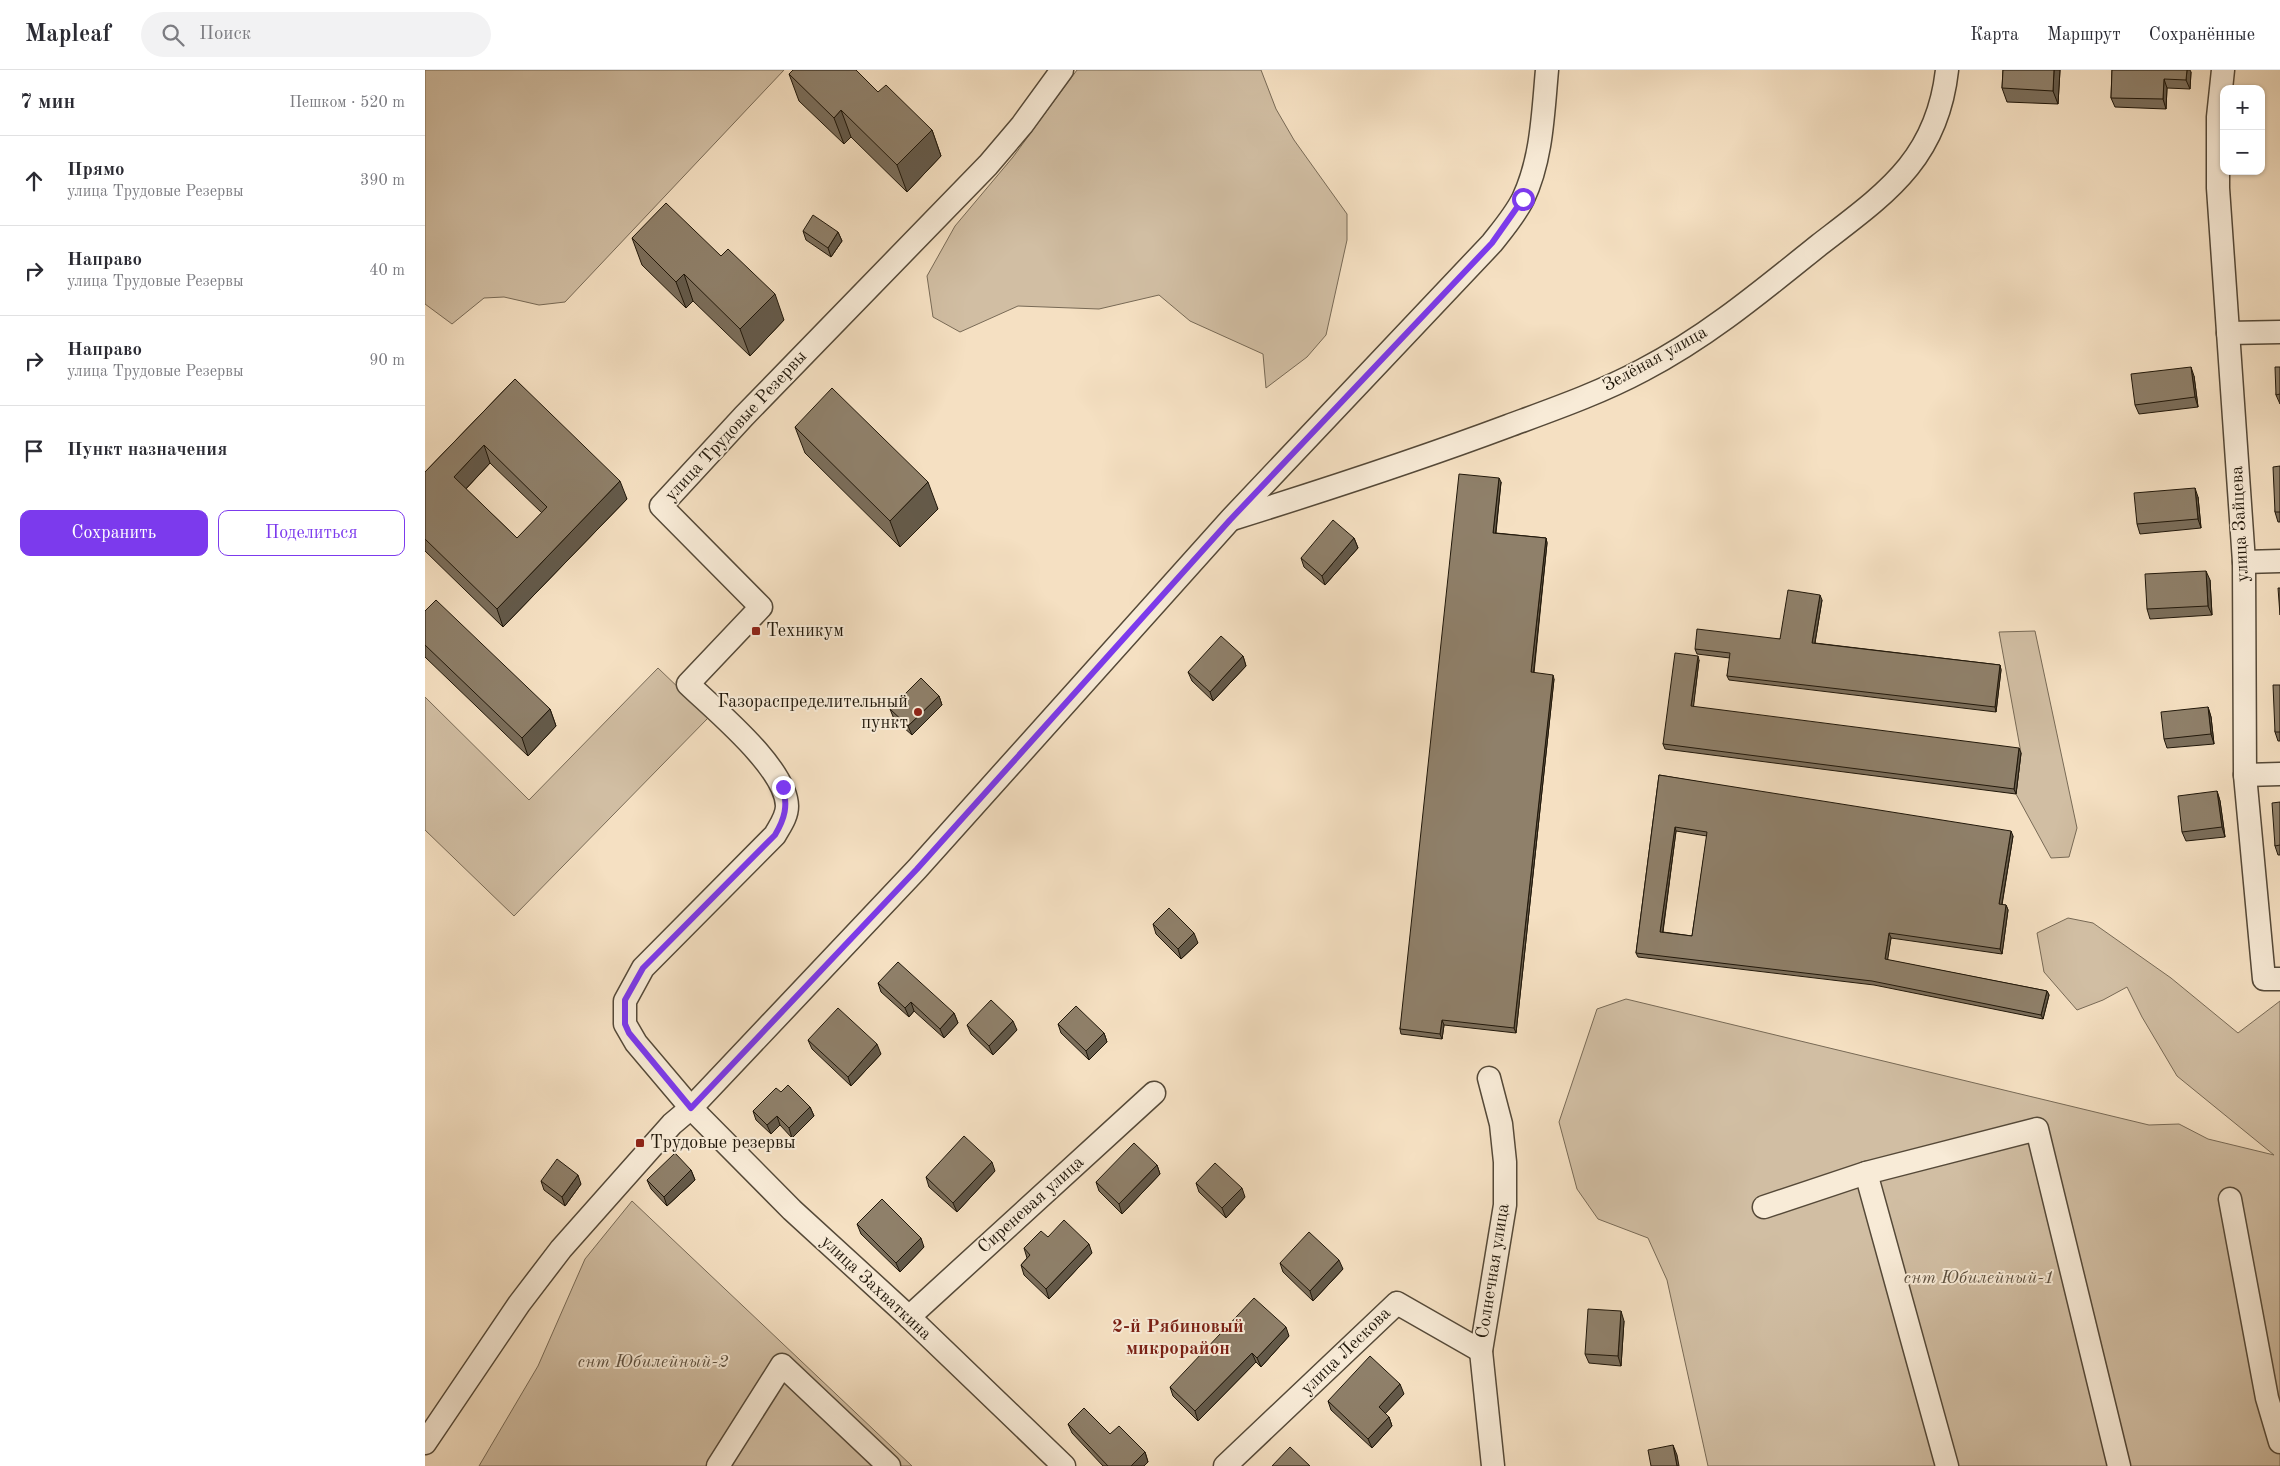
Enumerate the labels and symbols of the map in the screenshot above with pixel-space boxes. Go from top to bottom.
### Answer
route start [1512,188,1535,211]
street label: Зелёная улица [1600,323,1710,395]
street label: улица Трудовые Резервы [662,347,810,505]
street label: улица Зайцева [2228,465,2252,583]
place label: Техникум [766,622,844,640]
marker: Техникум [750,625,762,637]
place label: Газораспределительный пункт [718,693,908,732]
marker: Газораспределительный пункт [912,706,924,718]
route end [772,776,795,799]
place label: Трудовые резервы [650,1134,796,1152]
marker: Трудовые резервы [634,1137,646,1149]
street label: Сиреневая улица [975,1153,1087,1257]
street label: Солнечная улица [1473,1202,1513,1340]
street label: улица Захваткина [817,1232,935,1344]
park label: снт Юбилейный-1 [1904,1269,2054,1287]
street label: улица Лескова [1298,1304,1394,1398]
district label: 2-й Рябиновый микрорайон [1112,1318,1244,1359]
park label: снт Юбилейный-2 [578,1353,729,1371]

